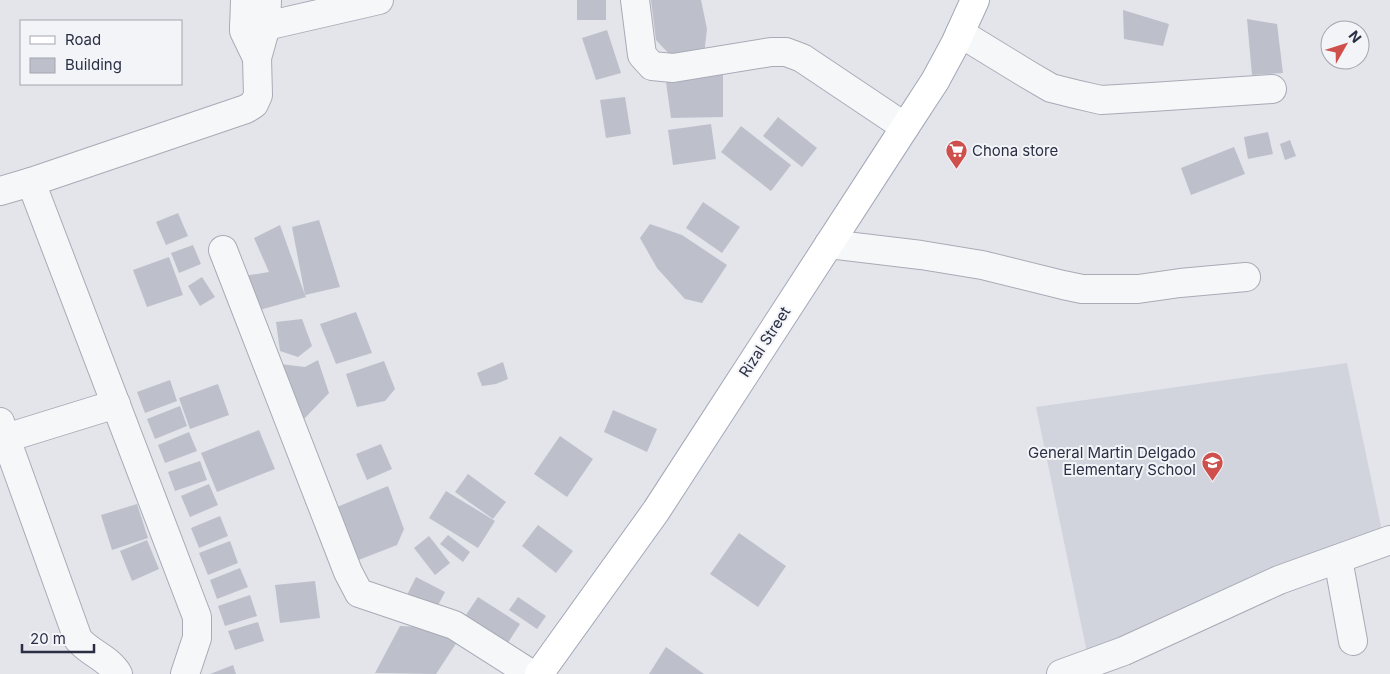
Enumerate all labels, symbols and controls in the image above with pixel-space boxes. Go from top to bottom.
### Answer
legend [20,20,182,85]
north arrow [1320,20,1370,70]
text: N [1346,27,1365,46]
text: Road [65,30,101,49]
text: Building [65,55,122,74]
supermarket icon: Chona store [944,139,968,170]
place label: Chona store [972,141,1058,160]
street label: Rizal Street [735,303,794,381]
place label: General Martin Delgado Elementary School [1028,443,1196,479]
school or university icon: General Martin Delgado Elementary School [1200,450,1224,481]
scale bar [22,622,95,654]
text: 20 m [30,629,66,648]

